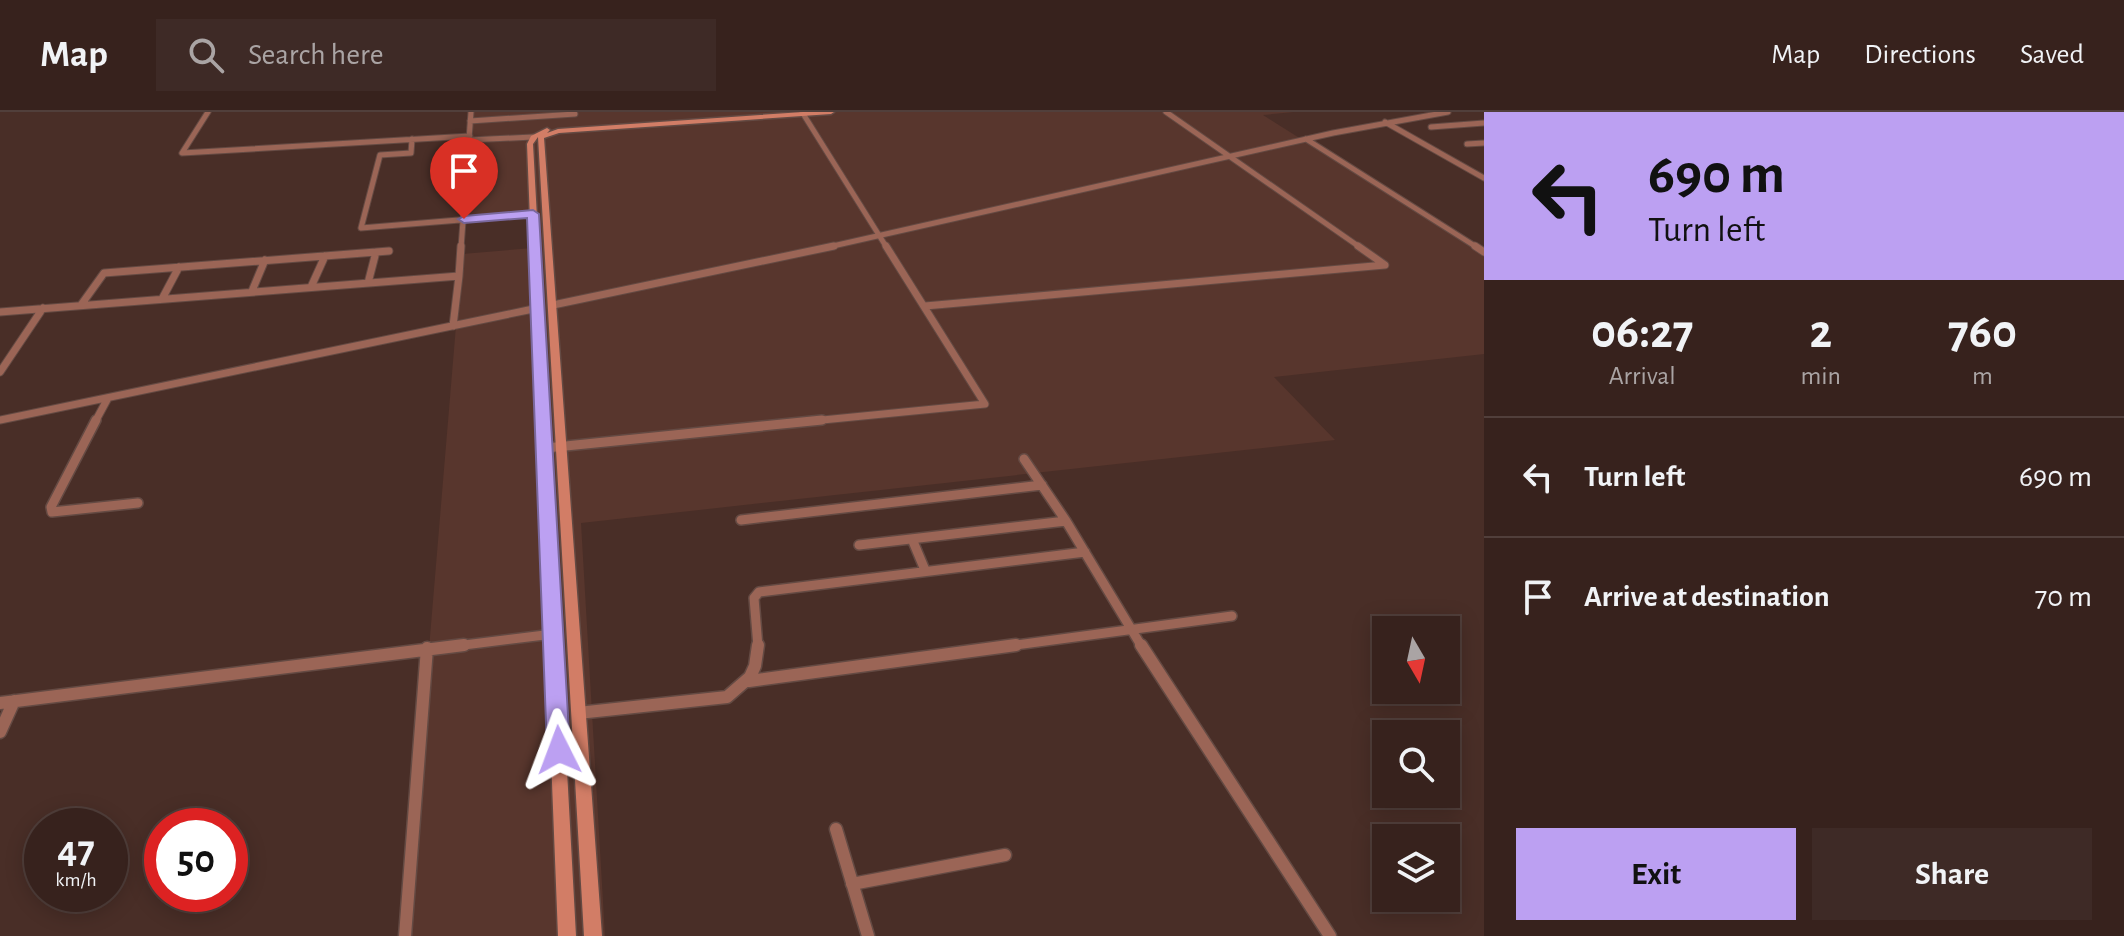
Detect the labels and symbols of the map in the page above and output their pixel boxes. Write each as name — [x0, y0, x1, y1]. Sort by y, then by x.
pin — [430, 137, 498, 219]
north arrow — [1372, 616, 1460, 704]
position arrow — [517, 708, 601, 792]
speed limit sign: 50 — [144, 808, 248, 912]

